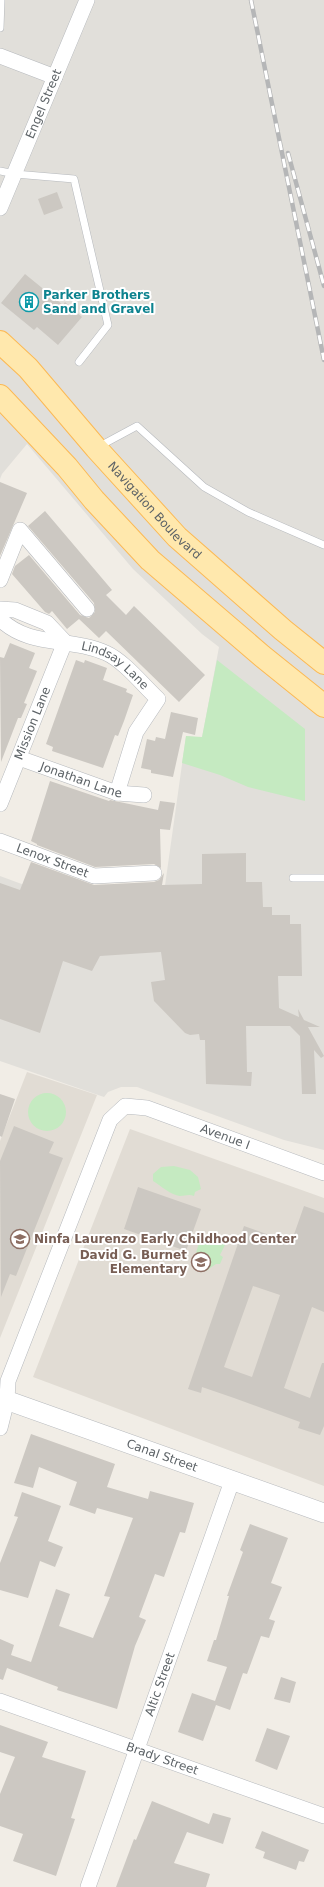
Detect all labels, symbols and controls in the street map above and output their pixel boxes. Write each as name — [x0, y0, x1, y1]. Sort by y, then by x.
street label: Engel Street — [23, 67, 64, 141]
place label: Parker Brothers Sand and Gravel — [43, 288, 154, 316]
building icon: Parker Brothers Sand and Gravel — [18, 291, 40, 313]
street label: Navigation Boulevard — [105, 459, 204, 562]
street label: Lindsay Lane — [80, 639, 152, 692]
street label: Mission Lane — [11, 685, 53, 762]
street label: Jonathan Lane — [37, 759, 122, 800]
street label: Lenox Street — [14, 841, 91, 880]
street label: Avenue I — [198, 1121, 252, 1152]
school or university icon: Ninfa Laurenzo Early Childhood Center — [9, 1228, 31, 1250]
place label: Ninfa Laurenzo Early Childhood Center — [34, 1232, 296, 1246]
place label: David G. Burnet Elementary — [80, 1248, 187, 1276]
school or university icon: David G. Burnet Elementary — [190, 1251, 212, 1273]
street label: Canal Street — [125, 1436, 200, 1475]
street label: Altic Street — [142, 1650, 178, 1718]
street label: Brady Street — [124, 1739, 200, 1778]

